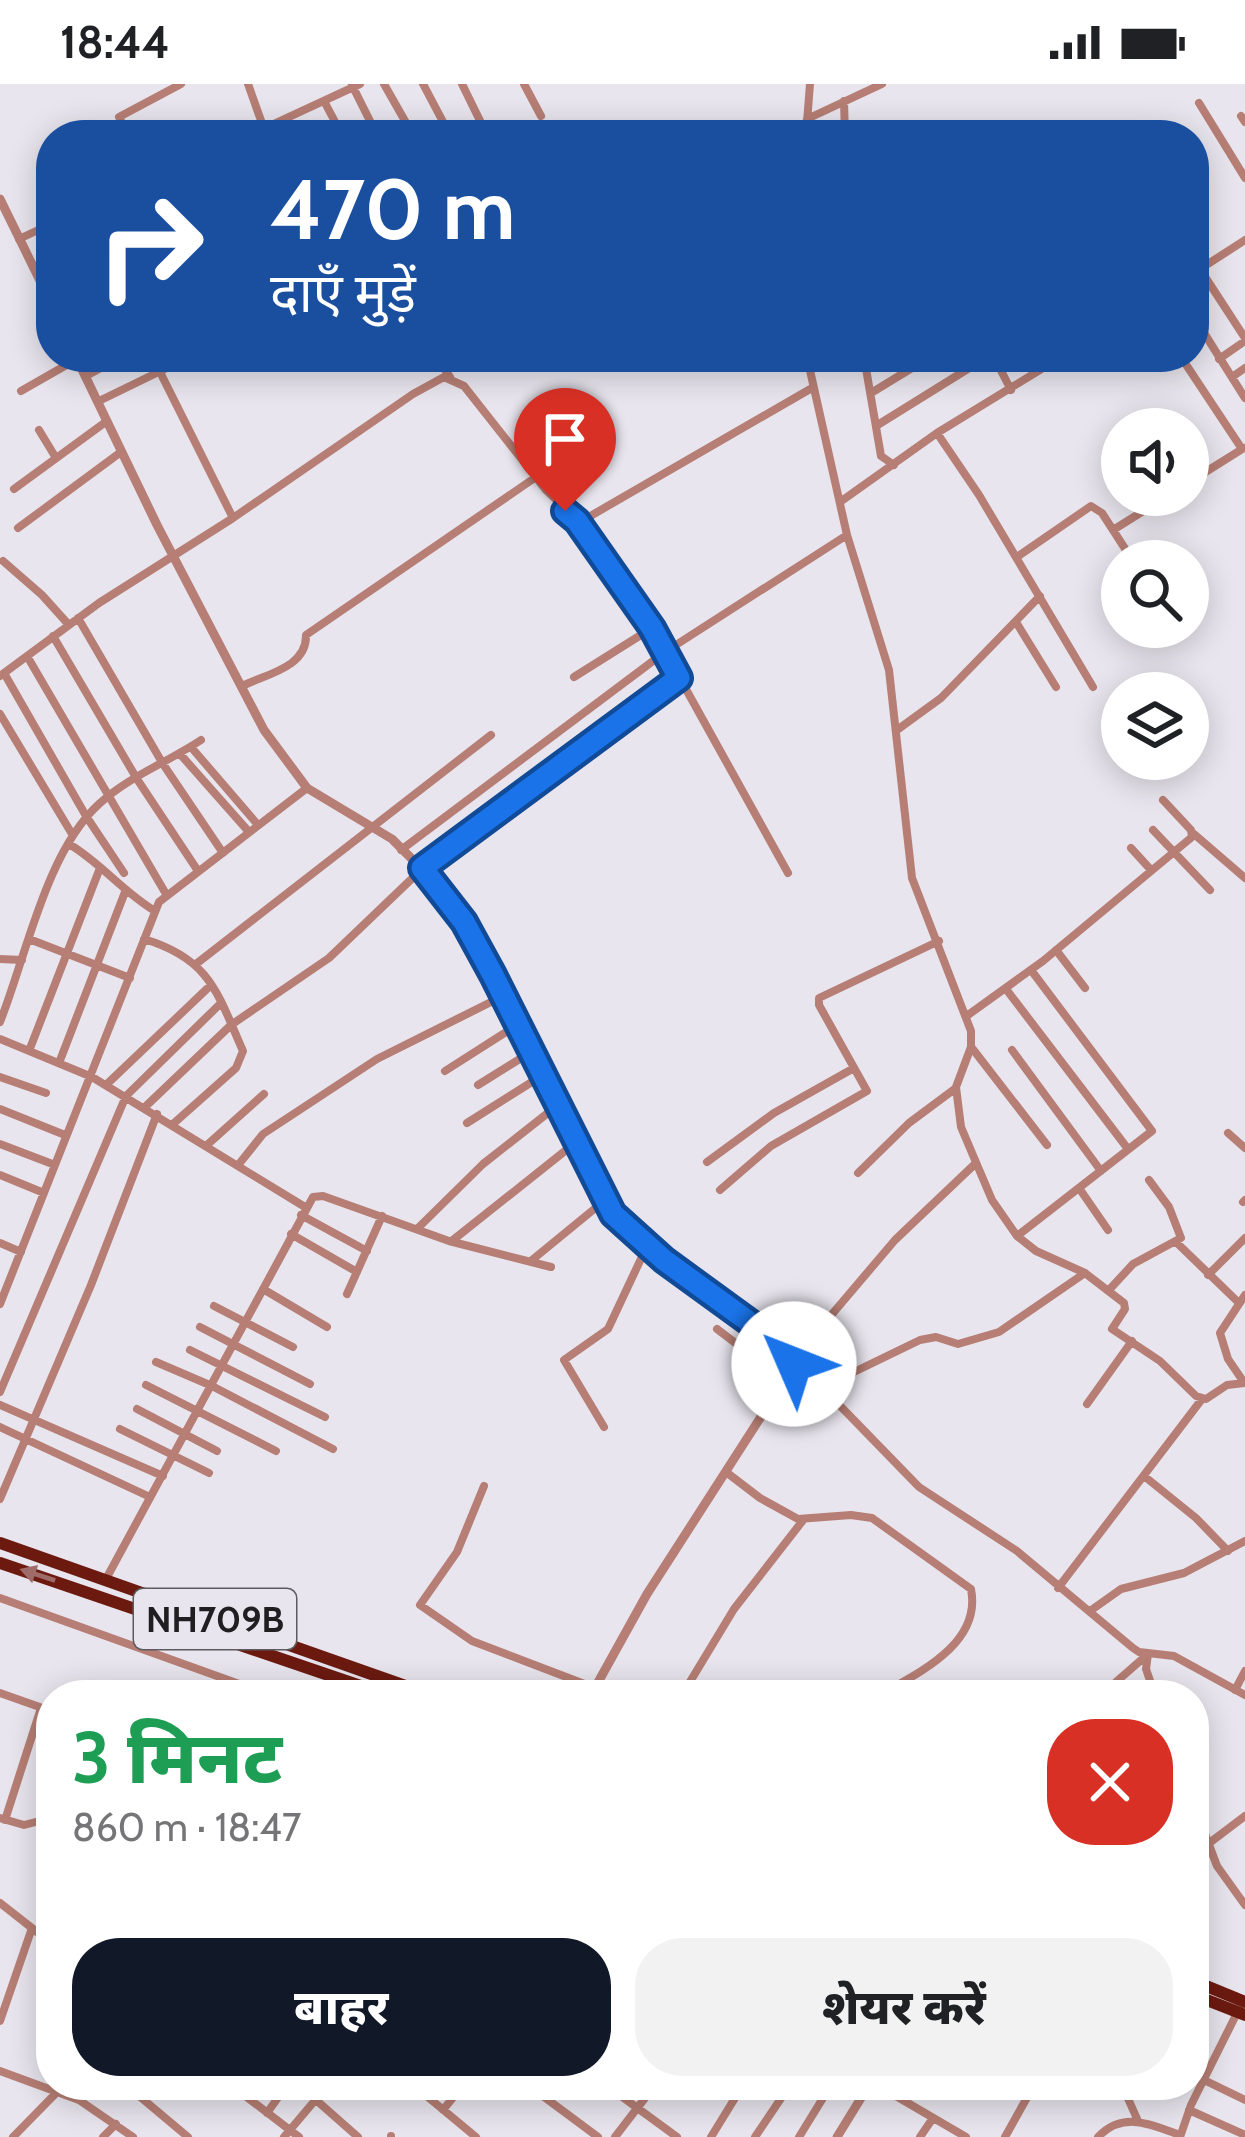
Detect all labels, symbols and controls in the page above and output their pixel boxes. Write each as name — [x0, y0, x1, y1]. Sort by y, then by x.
text: 18:44 — [60, 15, 170, 69]
text: 470 m — [270, 158, 515, 260]
icon: right — [72, 168, 228, 324]
text: दाएँ मुड़ें — [270, 260, 416, 326]
pin — [514, 388, 616, 511]
icon: arrive — [532, 406, 598, 472]
map controls — [1101, 408, 1209, 780]
button: sound — [1101, 408, 1209, 516]
button: search — [1101, 540, 1209, 648]
button: layers — [1101, 672, 1209, 780]
position arrow — [731, 1301, 857, 1427]
one-way arrow — [19, 1565, 56, 1584]
road number: NH709B — [134, 1589, 296, 1649]
text: 3 मिनट — [72, 1714, 282, 1801]
button: close — [1047, 1719, 1173, 1845]
text: 860 m · 18:47 — [72, 1803, 301, 1851]
button: बाहर — [72, 1938, 611, 2076]
button: शेयर करें — [635, 1938, 1173, 2076]

